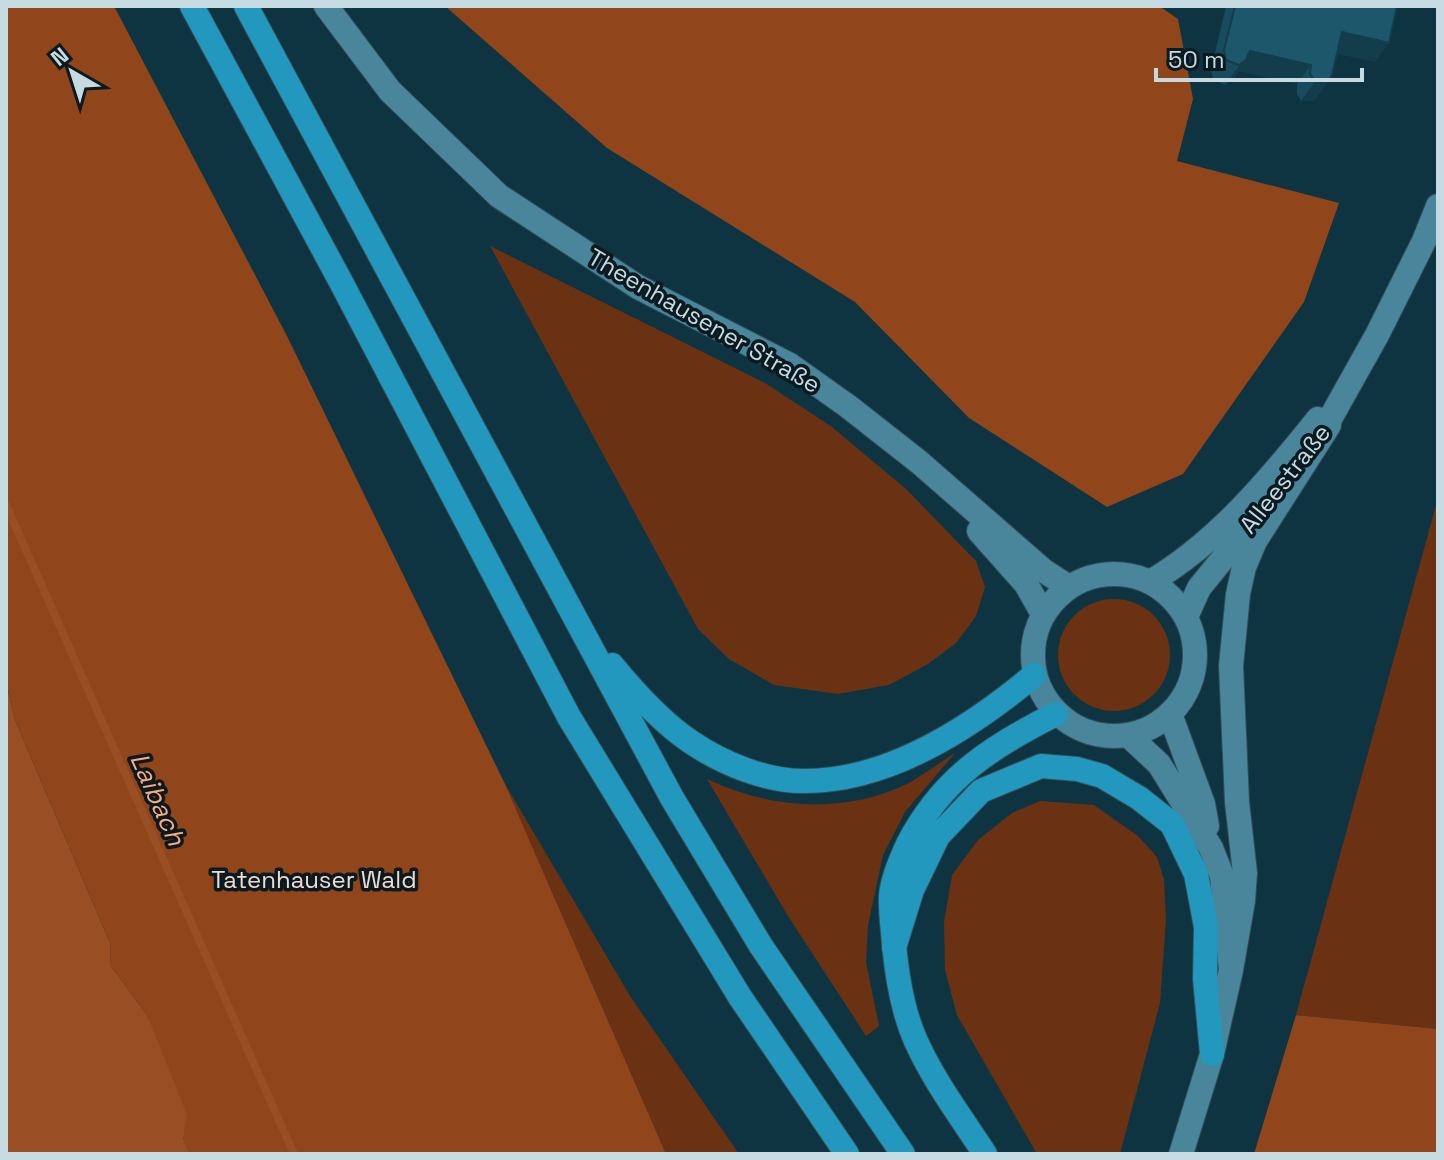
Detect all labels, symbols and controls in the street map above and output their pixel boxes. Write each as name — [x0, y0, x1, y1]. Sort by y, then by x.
north arrow — [32, 32, 112, 112]
scale bar — [1156, 32, 1362, 82]
text: N — [45, 41, 74, 72]
text: 50 m — [1168, 44, 1225, 75]
street label: Theenhausener Straße — [582, 241, 826, 400]
street label: Alleestraße — [1232, 418, 1337, 540]
water label: Laibach — [122, 747, 194, 852]
park label: Tatenhauser Wald — [211, 864, 417, 895]

